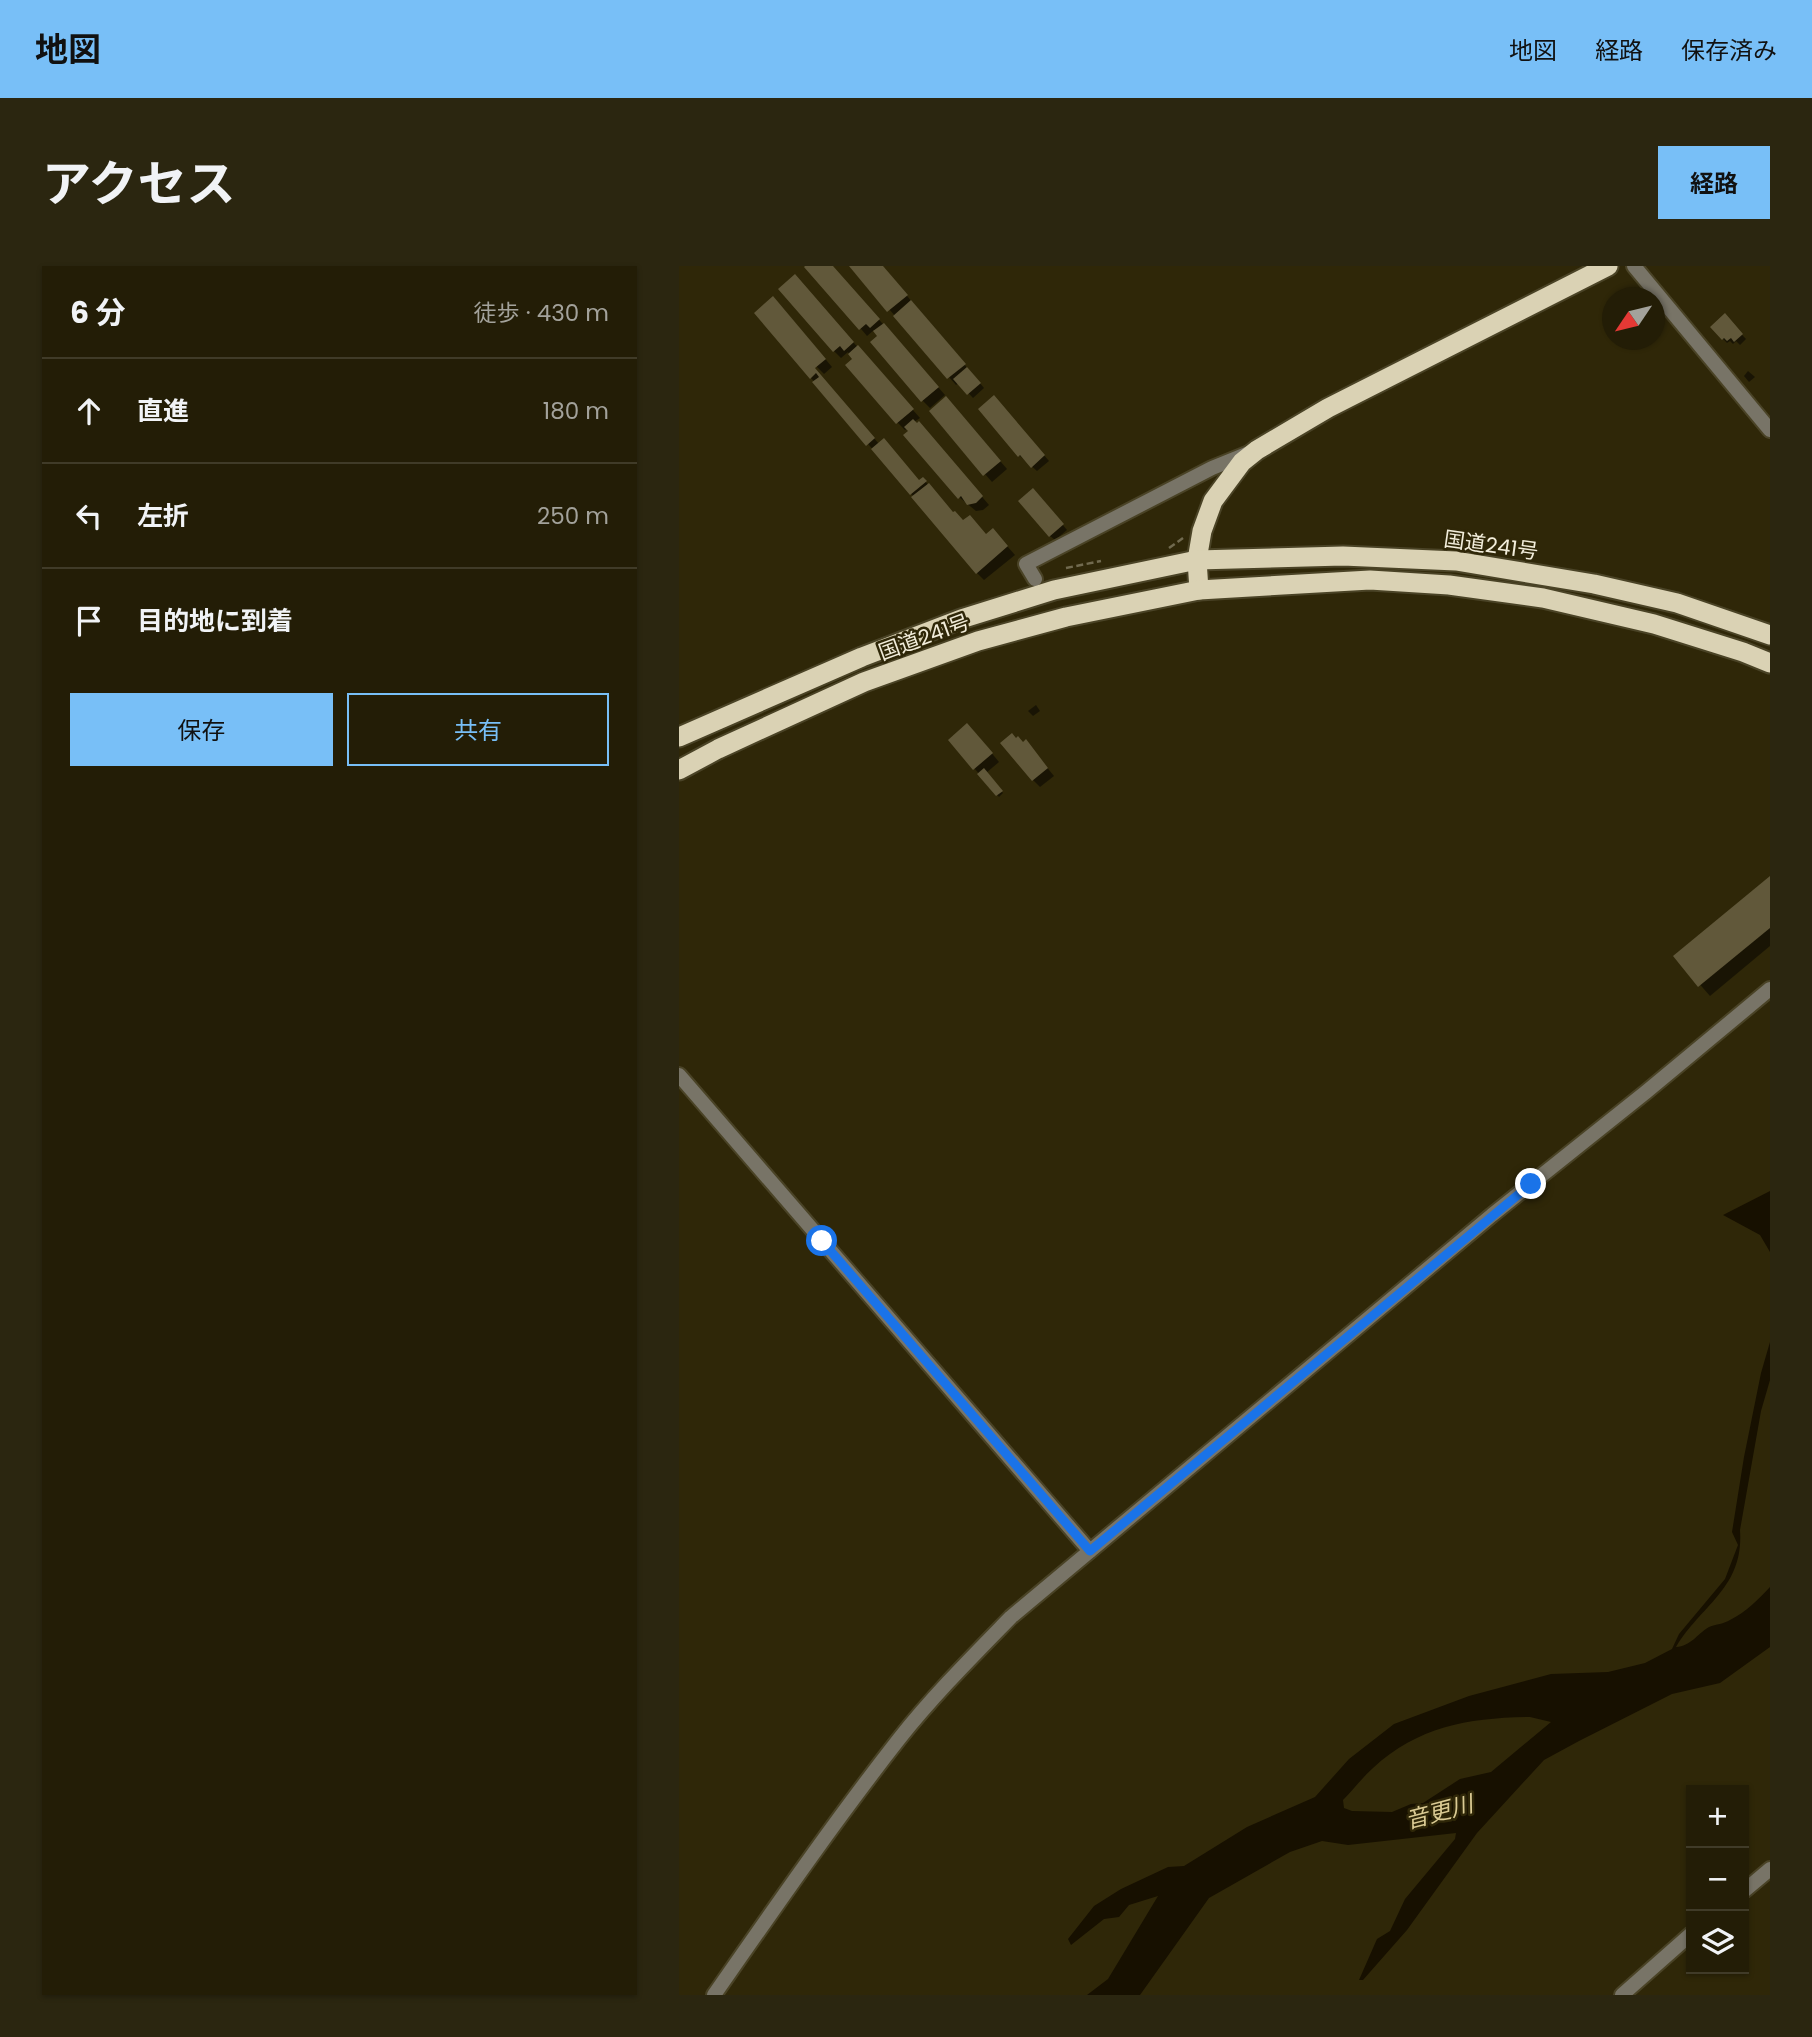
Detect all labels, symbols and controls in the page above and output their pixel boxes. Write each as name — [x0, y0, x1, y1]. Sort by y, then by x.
text: 地図 — [35, 26, 101, 73]
text: 地図 — [1509, 34, 1557, 67]
text: 経路 — [1595, 34, 1643, 67]
text: 保存済み — [1681, 34, 1777, 67]
button: 経路 — [1658, 146, 1770, 219]
text: アクセス — [42, 150, 236, 218]
north arrow — [1602, 287, 1665, 350]
text: 6 分 — [70, 291, 125, 334]
text: 徒歩 · 430 m — [474, 297, 609, 329]
icon: ahead — [70, 392, 108, 430]
text: 直進 — [137, 393, 189, 429]
text: 180 m — [543, 395, 609, 427]
icon: left — [70, 497, 108, 535]
text: 左折 — [137, 498, 189, 534]
text: 250 m — [537, 500, 609, 532]
street label: 国道241号 — [1442, 524, 1540, 566]
icon: arrive — [70, 602, 108, 640]
text: 目的地に到着 — [137, 603, 293, 639]
street label: 国道241号 — [874, 607, 974, 667]
button: 保存 — [70, 693, 333, 766]
button: 共有 — [347, 693, 609, 766]
route end — [1515, 1168, 1546, 1199]
route start — [806, 1225, 837, 1256]
map controls — [1686, 1785, 1749, 1974]
button: + — [1686, 1785, 1749, 1848]
water label: 音更川 — [1402, 1787, 1479, 1836]
button: − — [1686, 1848, 1749, 1911]
button: layers — [1686, 1911, 1749, 1974]

